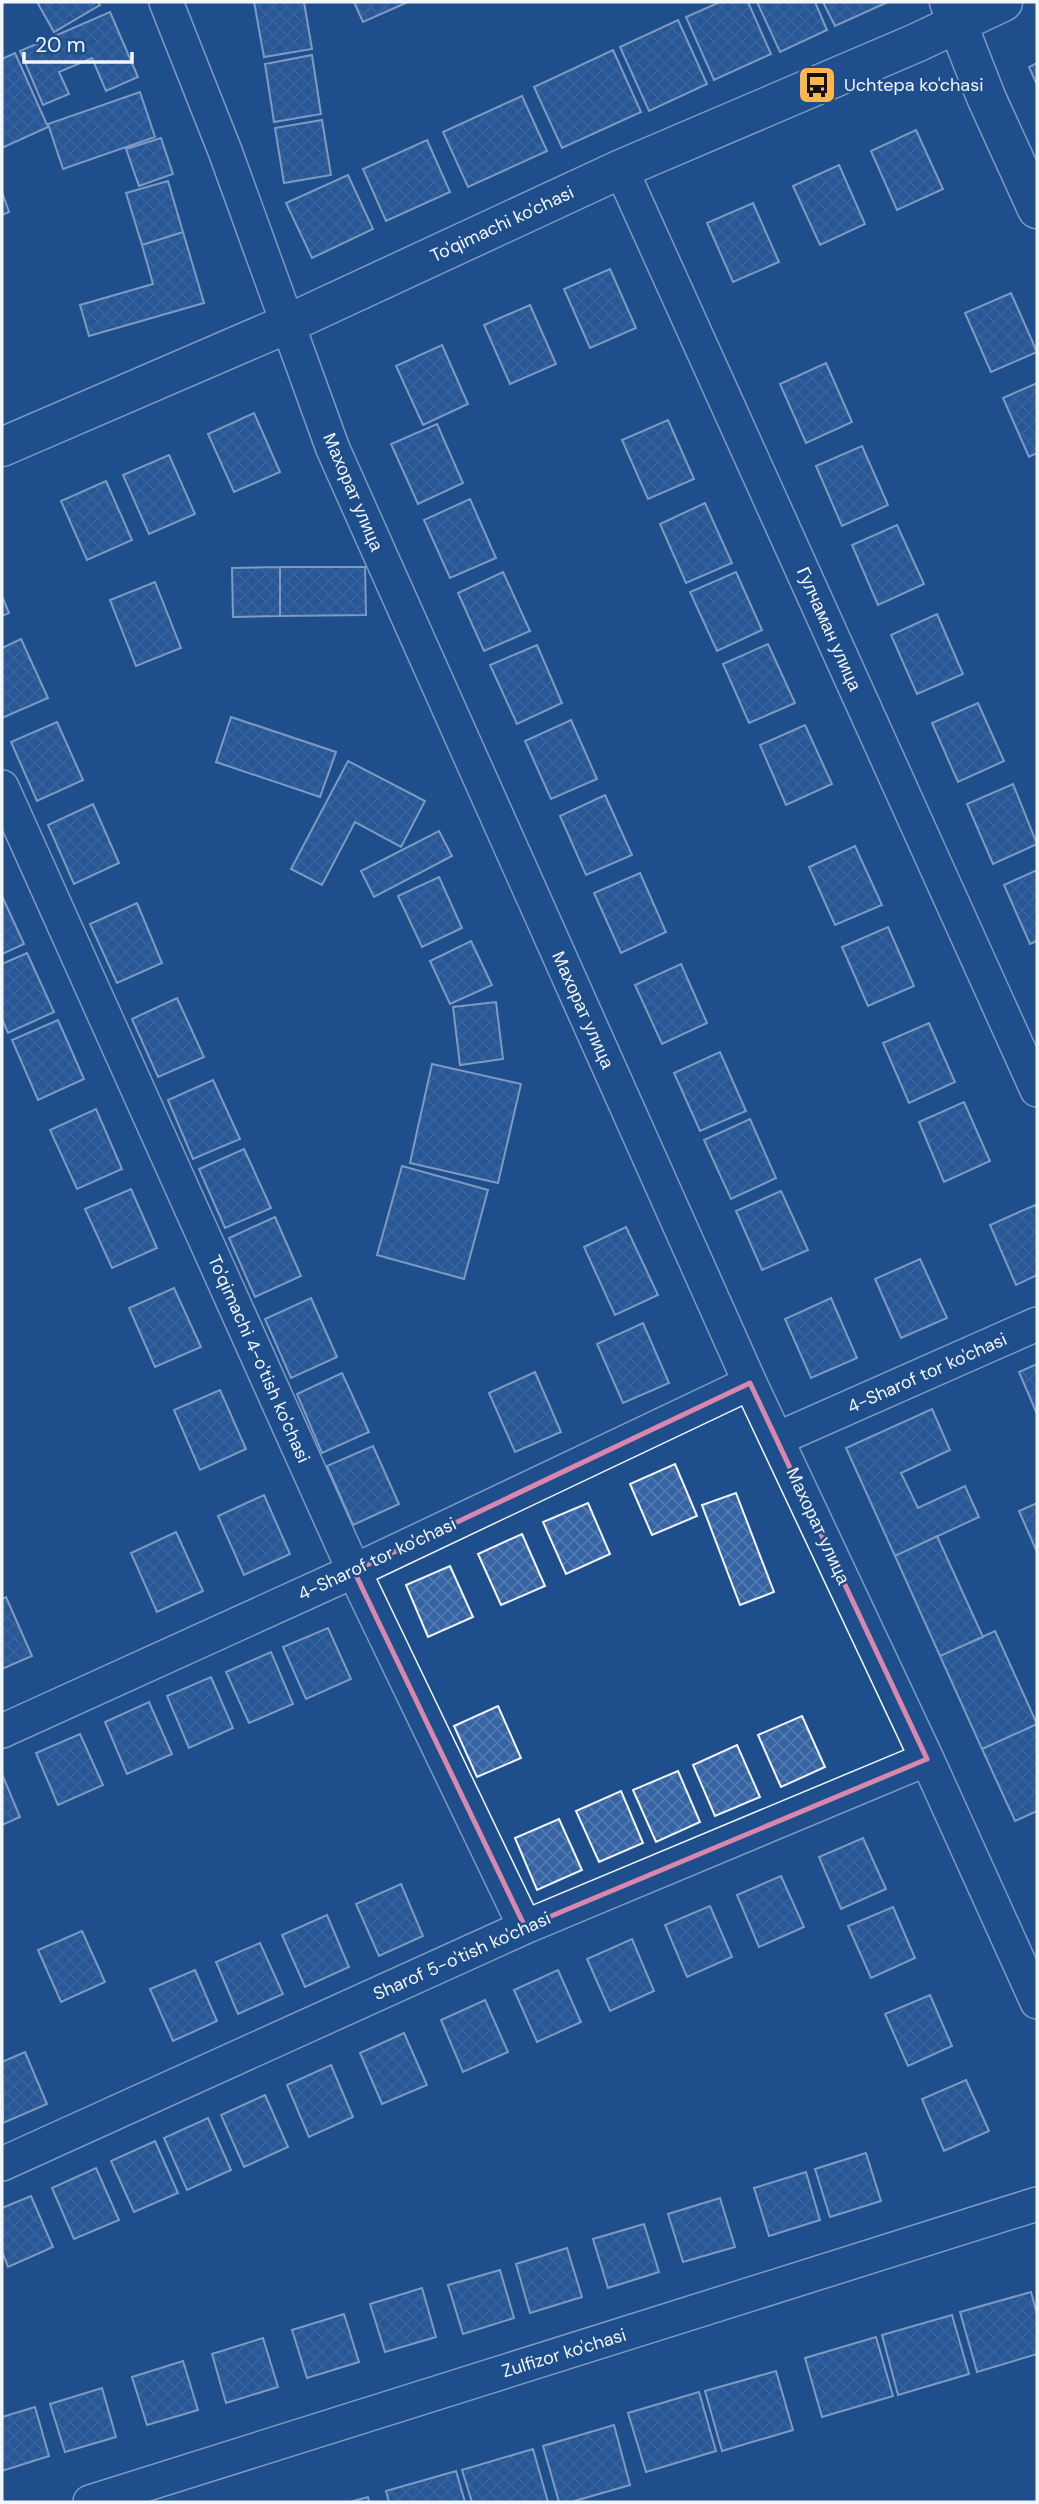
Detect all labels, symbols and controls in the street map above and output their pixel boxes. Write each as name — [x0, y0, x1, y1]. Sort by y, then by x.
scale bar — [24, 21, 133, 65]
text: 20 m — [35, 31, 86, 59]
bus stop icon: Uchtepa ko'chasi — [796, 64, 838, 106]
place label: Uchtepa ko'chasi — [844, 73, 984, 97]
street label: To'qimachi ko'chasi — [426, 180, 578, 268]
street label: Махорат улица — [317, 429, 389, 556]
street label: Гулчаман улица — [791, 563, 867, 696]
street label: Махорат улица — [546, 947, 620, 1073]
street label: To'qimachi 4-o'tish ko'chasi — [202, 1251, 316, 1467]
street label: 4-Sharof tor ko'chasi — [843, 1327, 1011, 1419]
street label: Махорат улица — [780, 1464, 856, 1589]
street label: 4-Sharof tor ko'chasi — [294, 1512, 460, 1606]
street label: Sharof 5-o'tish ko'chasi — [370, 1906, 554, 2006]
street label: Zulfizor ko'chasi — [499, 2323, 629, 2383]

